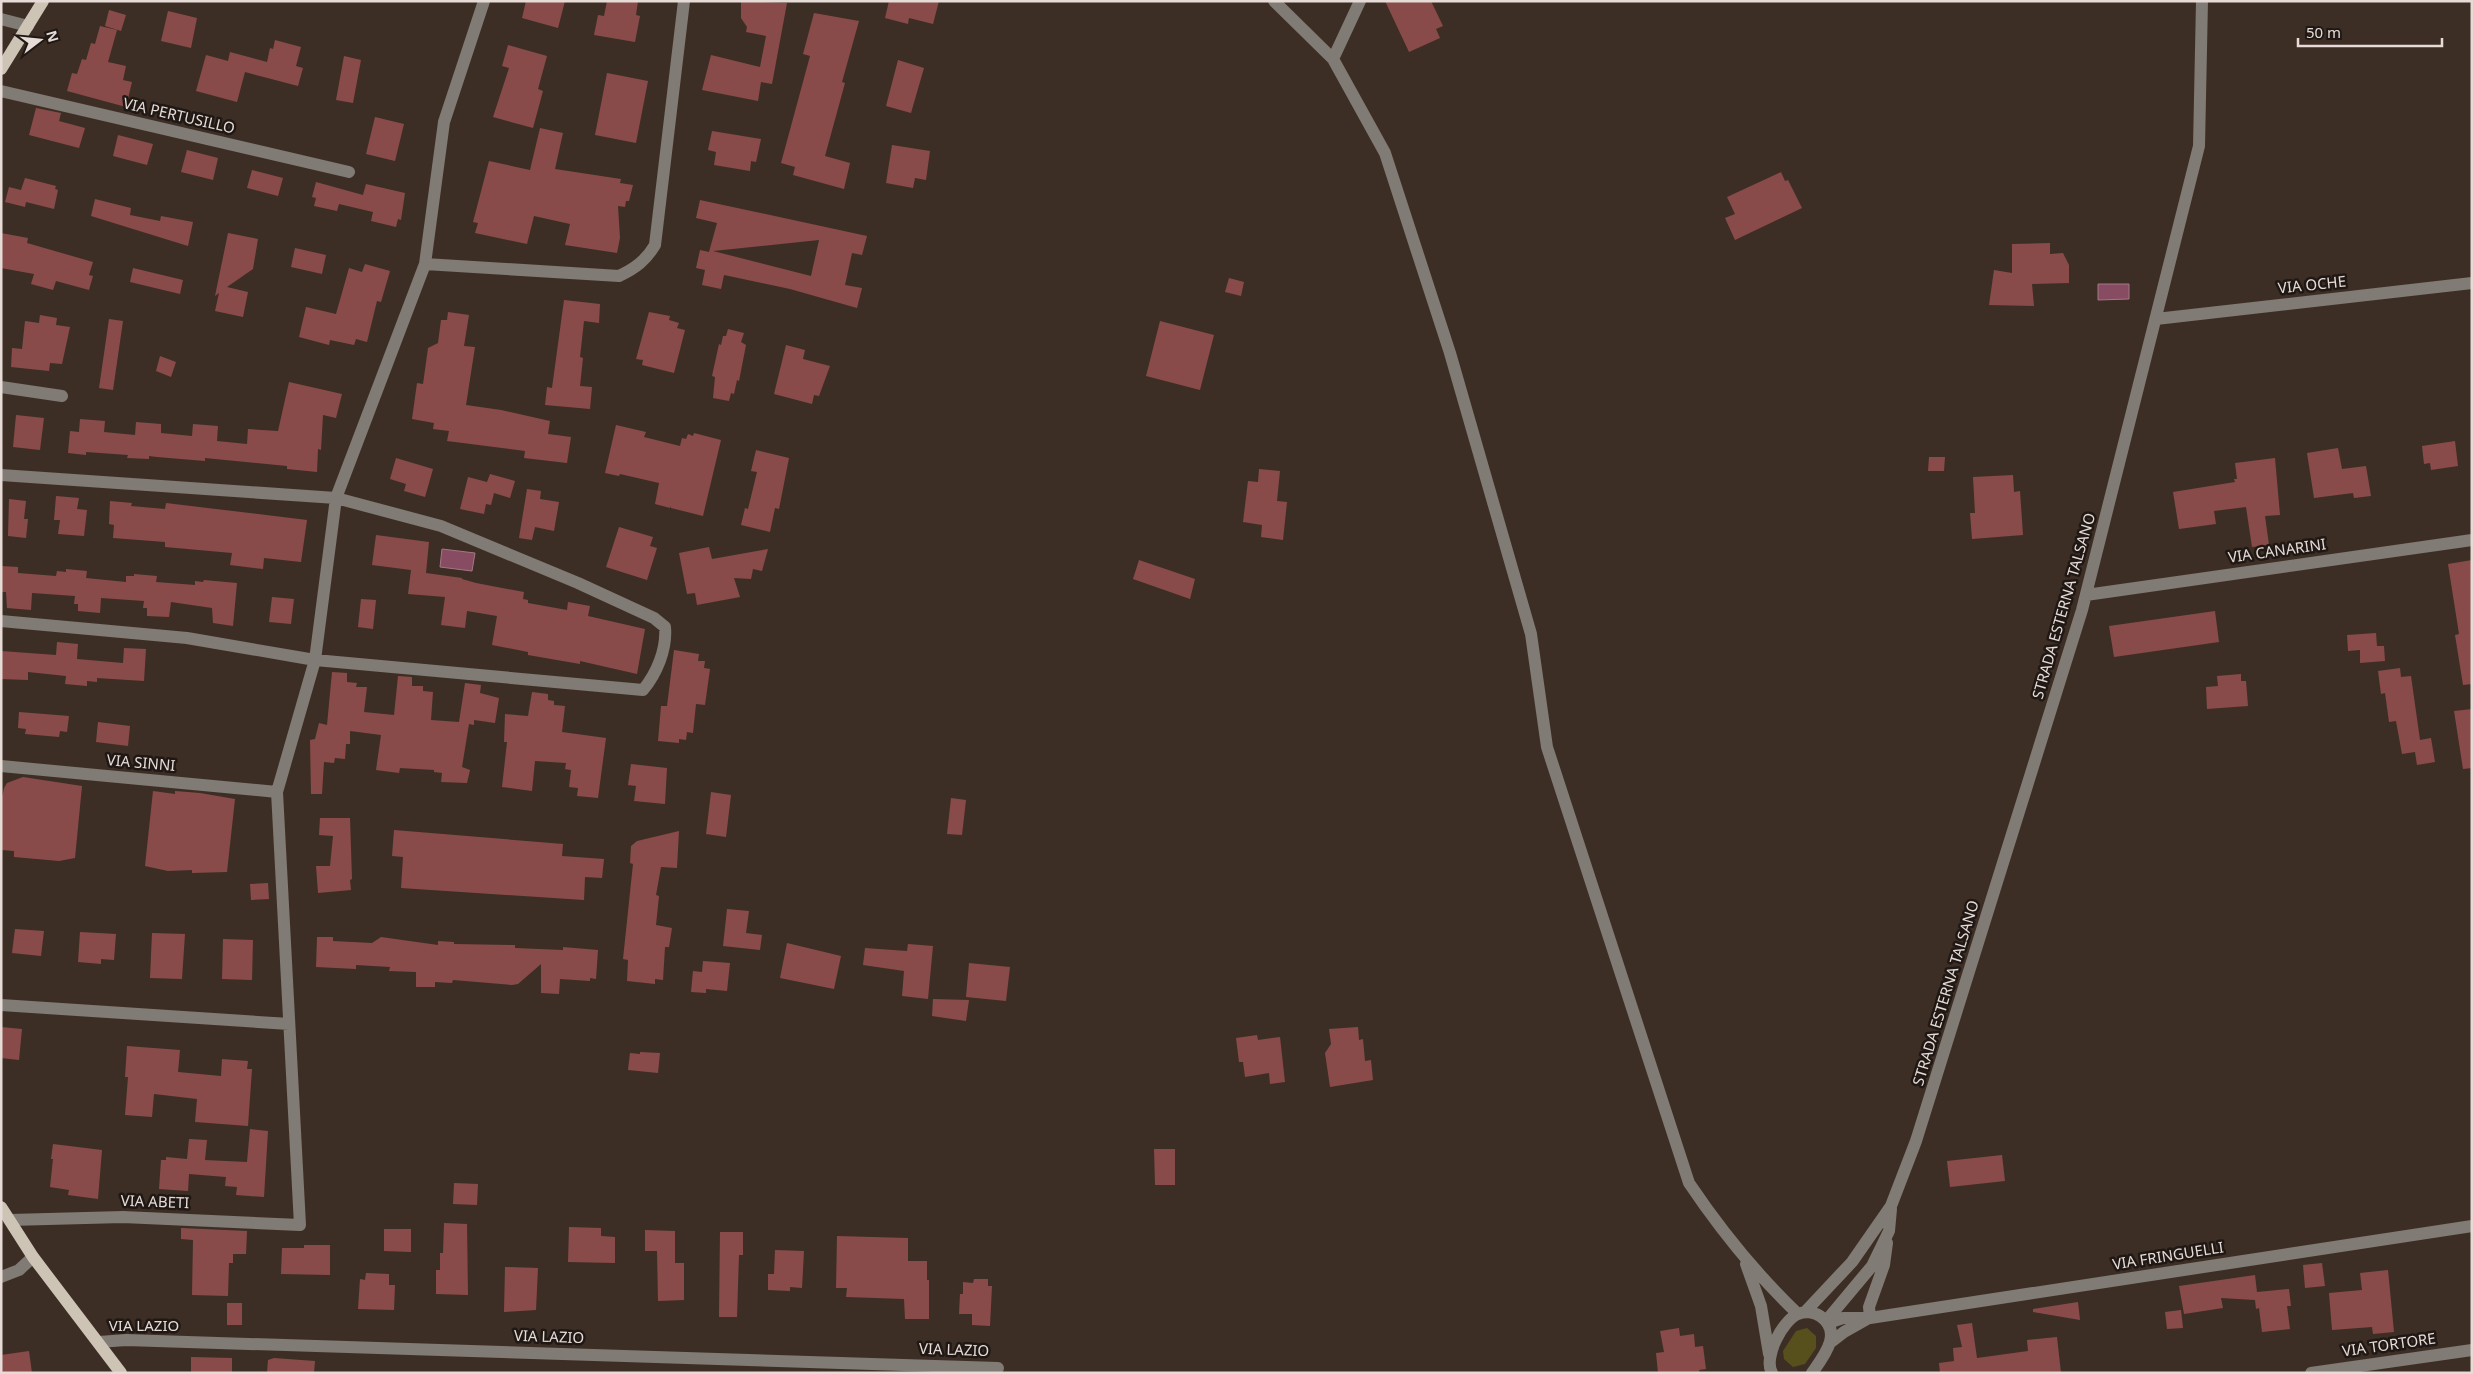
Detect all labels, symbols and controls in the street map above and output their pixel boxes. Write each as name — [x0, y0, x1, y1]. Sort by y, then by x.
north arrow — [15, 15, 65, 65]
scale bar — [2298, 15, 2442, 47]
text: 50 m — [2306, 22, 2341, 42]
text: N — [42, 28, 64, 44]
street label: VIA PERTUSILLO — [121, 92, 237, 138]
street label: VIA OCHE — [2277, 270, 2347, 298]
street label: STRADA ESTERNA TALSANO — [2027, 510, 2099, 701]
street label: VIA CANARINI — [2227, 533, 2327, 567]
street label: VIA SINNI — [106, 749, 176, 775]
street label: STRADA ESTERNA TALSANO — [1907, 898, 1983, 1088]
street label: VIA ABETI — [120, 1190, 190, 1212]
street label: VIA FRINGUELLI — [2111, 1236, 2225, 1274]
street label: VIA LAZIO — [109, 1315, 179, 1335]
street label: VIA LAZIO — [514, 1325, 585, 1347]
street label: VIA TORTORE — [2341, 1328, 2437, 1360]
street label: VIA LAZIO — [919, 1338, 990, 1360]

